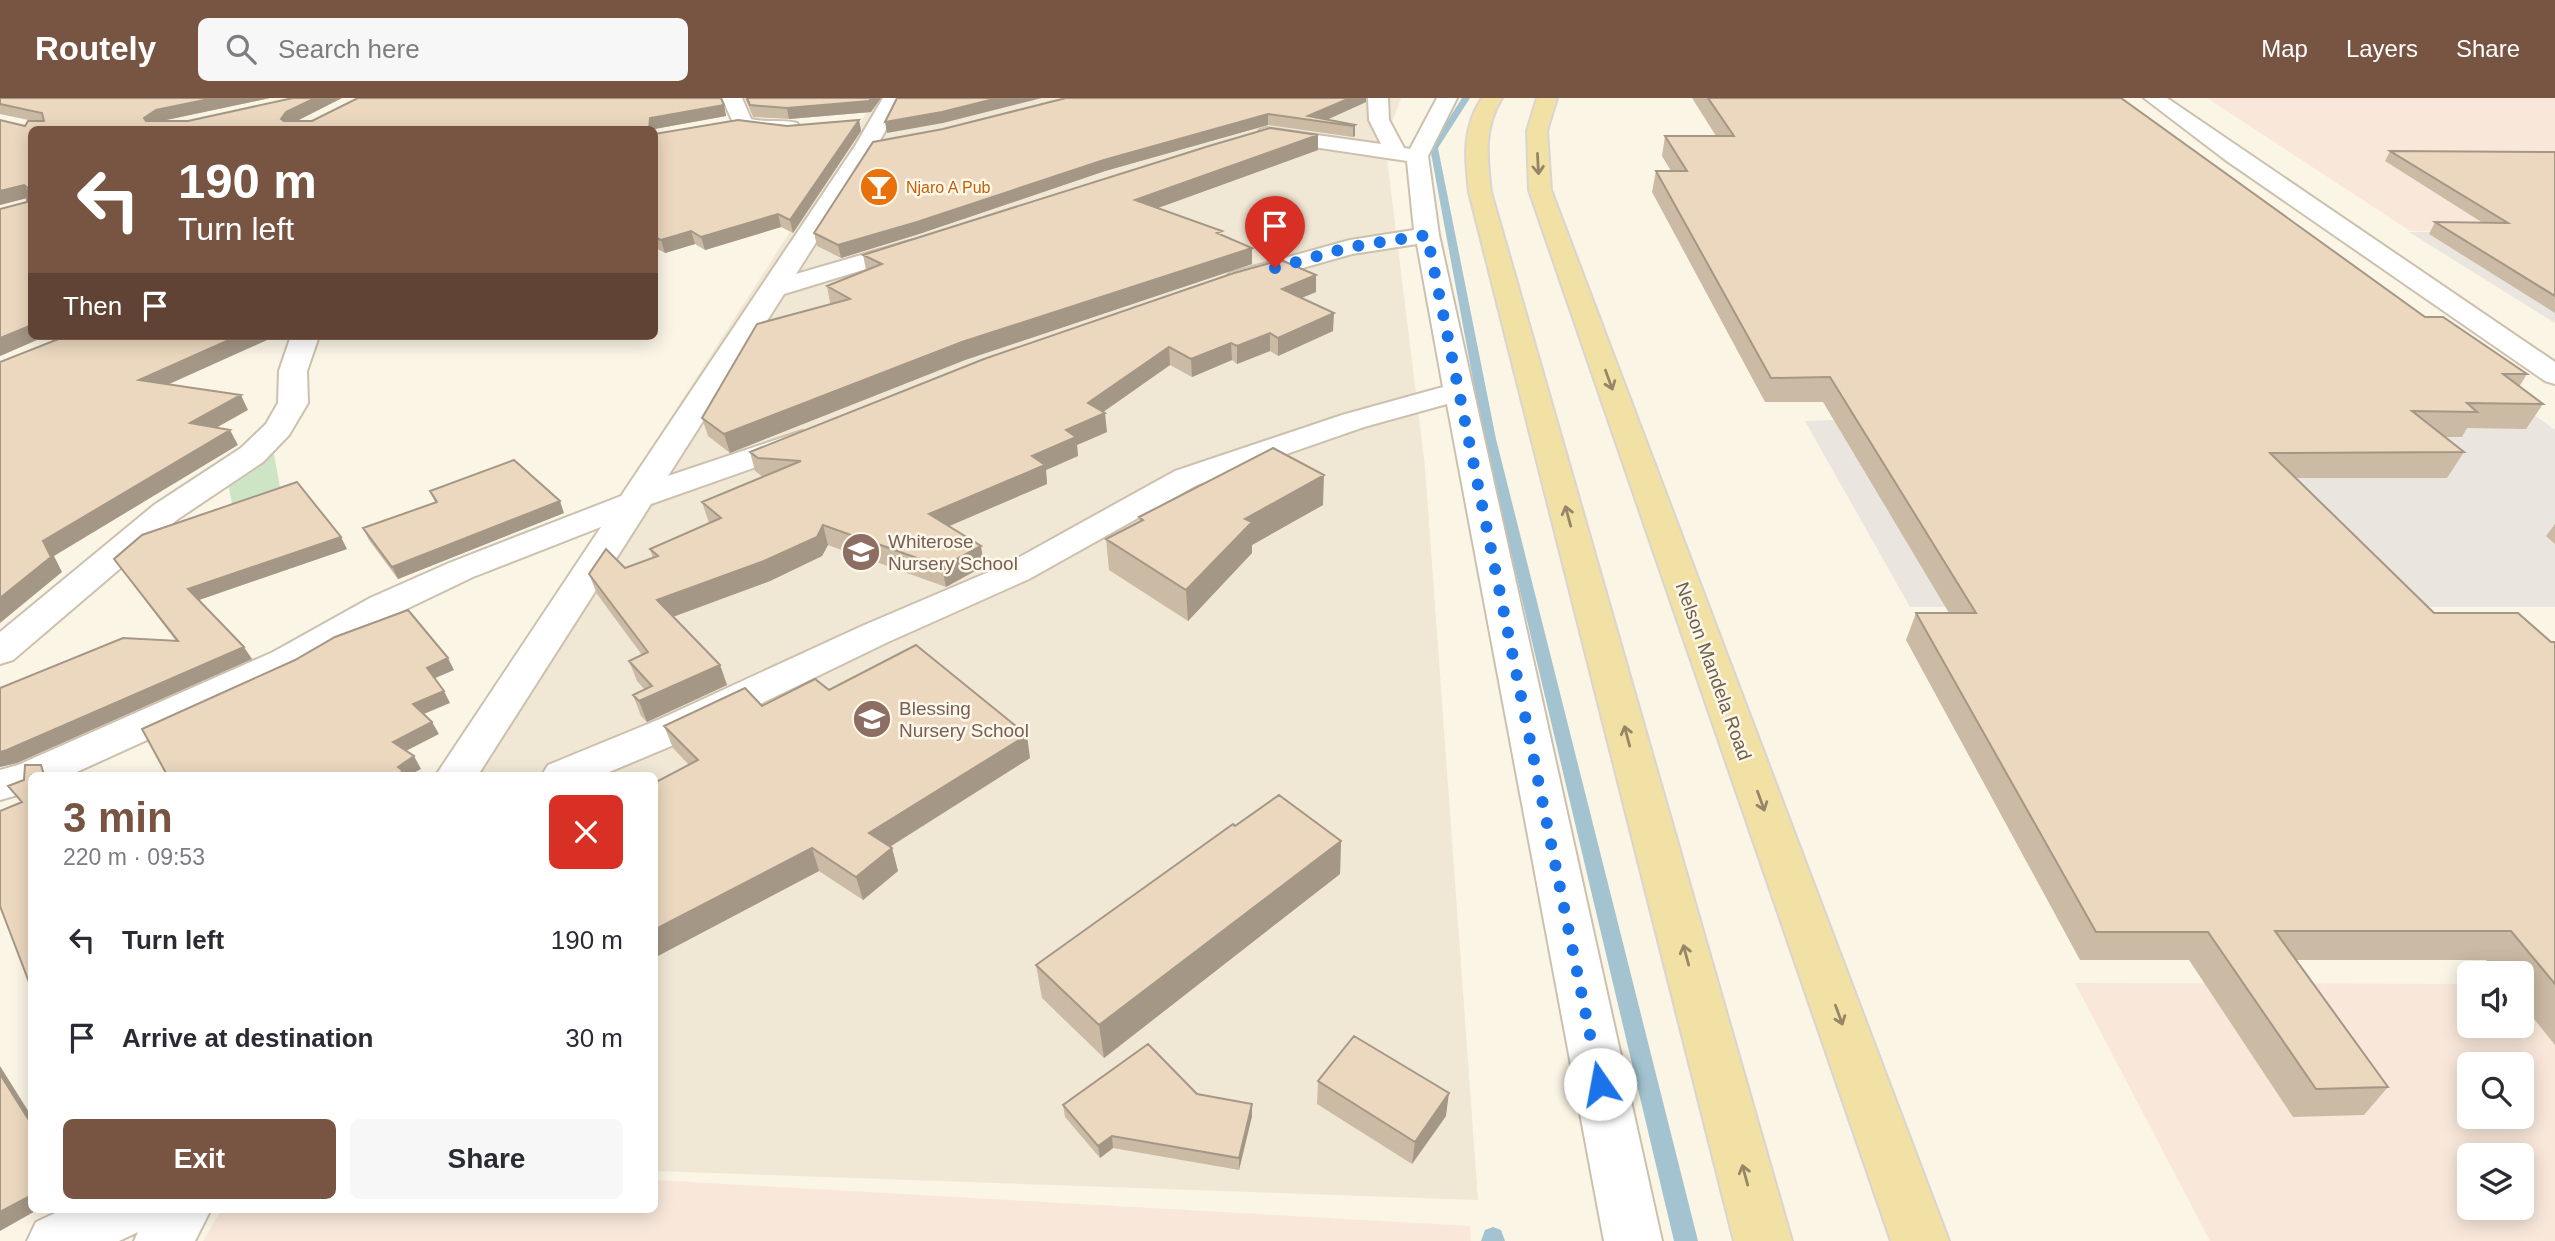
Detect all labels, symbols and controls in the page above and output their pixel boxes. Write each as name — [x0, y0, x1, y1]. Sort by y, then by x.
search box — [198, 18, 688, 81]
text: Routely — [35, 30, 156, 67]
icon: search — [222, 30, 260, 68]
text: Search here — [278, 34, 420, 64]
text: Map — [2261, 35, 2308, 62]
text: Layers — [2346, 35, 2418, 62]
text: Share — [2456, 35, 2520, 62]
one-way arrow — [1532, 153, 1545, 176]
icon: left — [63, 154, 154, 245]
text: 190 m — [178, 154, 317, 208]
bar icon: Njaro A Pub — [858, 166, 900, 208]
place label: Njaro A Pub — [906, 179, 991, 196]
pin — [1245, 196, 1305, 268]
icon: arrive — [1256, 207, 1294, 245]
text: Turn left — [178, 211, 294, 247]
icon: arrive — [136, 287, 174, 325]
text: Then — [63, 291, 122, 321]
one-way arrow — [1603, 368, 1616, 390]
one-way arrow — [1560, 505, 1573, 527]
school or university icon: Whiterose Nursery School — [840, 531, 882, 573]
place label: Whiterose Nursery School — [888, 531, 1018, 574]
street label: Nelson Mandela Road — [1672, 579, 1756, 763]
school or university icon: Blessing Nursery School — [851, 698, 893, 740]
place label: Blessing Nursery School — [899, 698, 1029, 741]
one-way arrow — [1620, 725, 1633, 748]
one-way arrow — [1756, 790, 1768, 812]
text: 3 min — [63, 794, 173, 841]
button: close — [549, 795, 623, 869]
text: 220 m · 09:53 — [63, 844, 205, 870]
icon: left — [63, 921, 101, 959]
text: Turn left — [122, 925, 224, 955]
text: 190 m — [551, 925, 623, 955]
one-way arrow — [1679, 945, 1692, 967]
map controls — [2457, 961, 2534, 1220]
button: sound — [2457, 961, 2534, 1038]
one-way arrow — [1833, 1004, 1846, 1025]
icon: arrive — [63, 1019, 101, 1057]
text: Arrive at destination — [122, 1023, 373, 1053]
text: 30 m — [565, 1023, 623, 1053]
position arrow — [1563, 1047, 1637, 1121]
button: search — [2457, 1052, 2534, 1129]
button: Exit — [63, 1119, 336, 1199]
button: Share — [350, 1119, 623, 1199]
button: layers — [2457, 1143, 2534, 1220]
one-way arrow — [1738, 1164, 1751, 1187]

